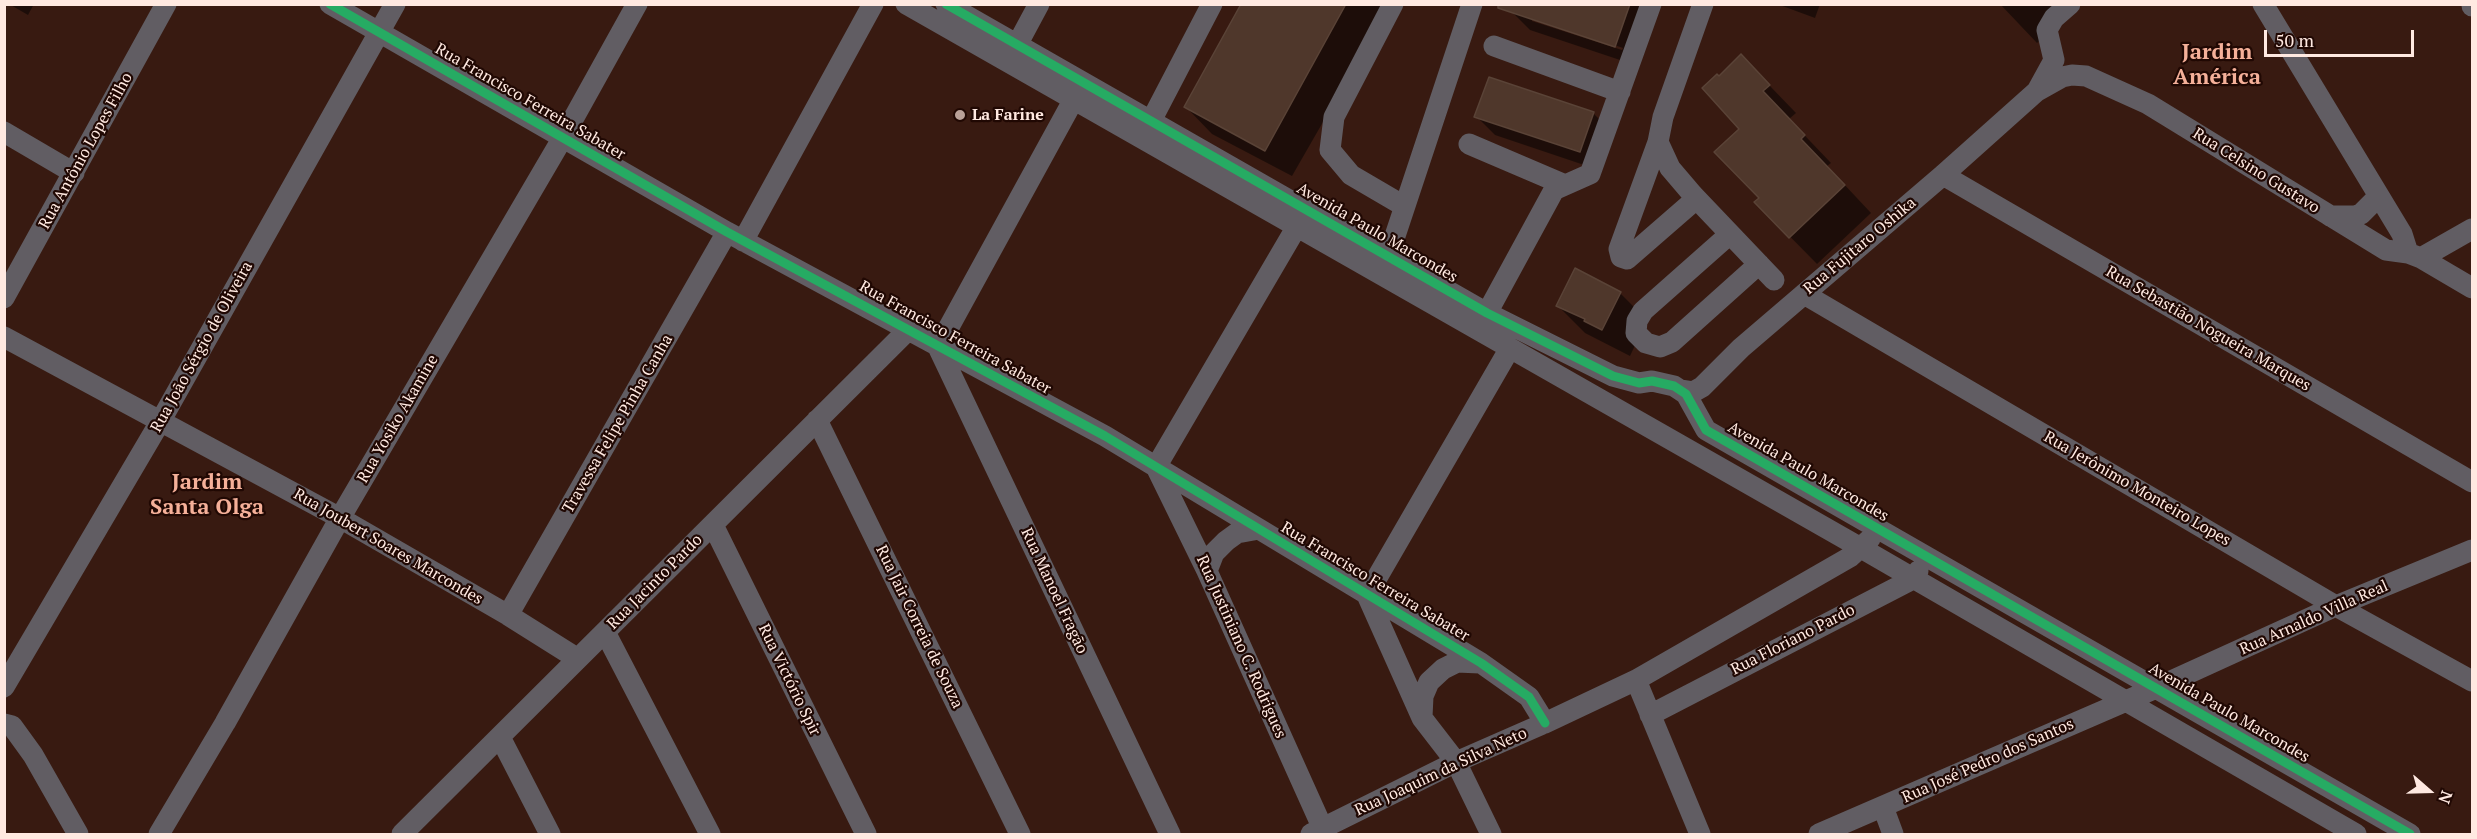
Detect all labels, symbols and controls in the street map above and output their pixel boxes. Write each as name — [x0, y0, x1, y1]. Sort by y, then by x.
scale bar — [2267, 18, 2417, 56]
text: 50 m — [2275, 28, 2314, 52]
street label: Rua Francisco Ferreira Sabater — [431, 40, 629, 164]
district label: Jardim América — [2173, 40, 2261, 92]
street label: Rua Antônio Lopes Filho — [35, 69, 137, 233]
place label: La Farine — [972, 105, 1044, 125]
marker: La Farine — [953, 108, 967, 122]
street label: Rua Celsino Gustavo — [2189, 124, 2323, 218]
street label: Avenida Paulo Marcondes — [1293, 179, 1461, 287]
street label: Rua Fujitaro Oshika — [1800, 193, 1920, 299]
street label: Rua João Sérgio de Oliveira — [147, 258, 257, 436]
street label: Rua Sebastião Nogueira Marques — [2102, 262, 2314, 396]
street label: Rua Francisco Ferreira Sabater — [856, 277, 1054, 399]
street label: Travessa Felipe Pinha Canha — [559, 331, 677, 517]
street label: Rua Yosiko Akamine — [353, 351, 443, 487]
street label: Avenida Paulo Marcondes — [1724, 418, 1892, 526]
street label: Rua Jerônimo Monteiro Lopes — [2040, 428, 2234, 550]
district label: Jardim Santa Olga — [150, 470, 264, 522]
street label: Rua Joubert Soares Marcondes — [290, 485, 486, 609]
street label: Rua Francisco Ferreira Sabater — [1277, 518, 1473, 646]
street label: Rua Manoel Fragão — [1016, 525, 1092, 657]
street label: Rua Jacinto Pardo — [603, 530, 707, 634]
street label: Rua Jair Correia de Souza — [871, 542, 967, 712]
street label: Rua Justiniano C. Rodrigues — [1192, 553, 1290, 741]
street label: Rua Arnaldo Villa Real — [2237, 577, 2391, 659]
street label: Rua Floriano Pardo — [1728, 600, 1858, 680]
street label: Rua Victório Spir — [754, 621, 824, 739]
street label: Avenida Paulo Marcondes — [2145, 659, 2313, 767]
street label: Rua José Pedro dos Santos — [1899, 714, 2077, 808]
street label: Rua Joaquim da Silva Neto — [1352, 724, 1530, 820]
north arrow — [2399, 761, 2459, 821]
text: N — [2434, 788, 2458, 807]

